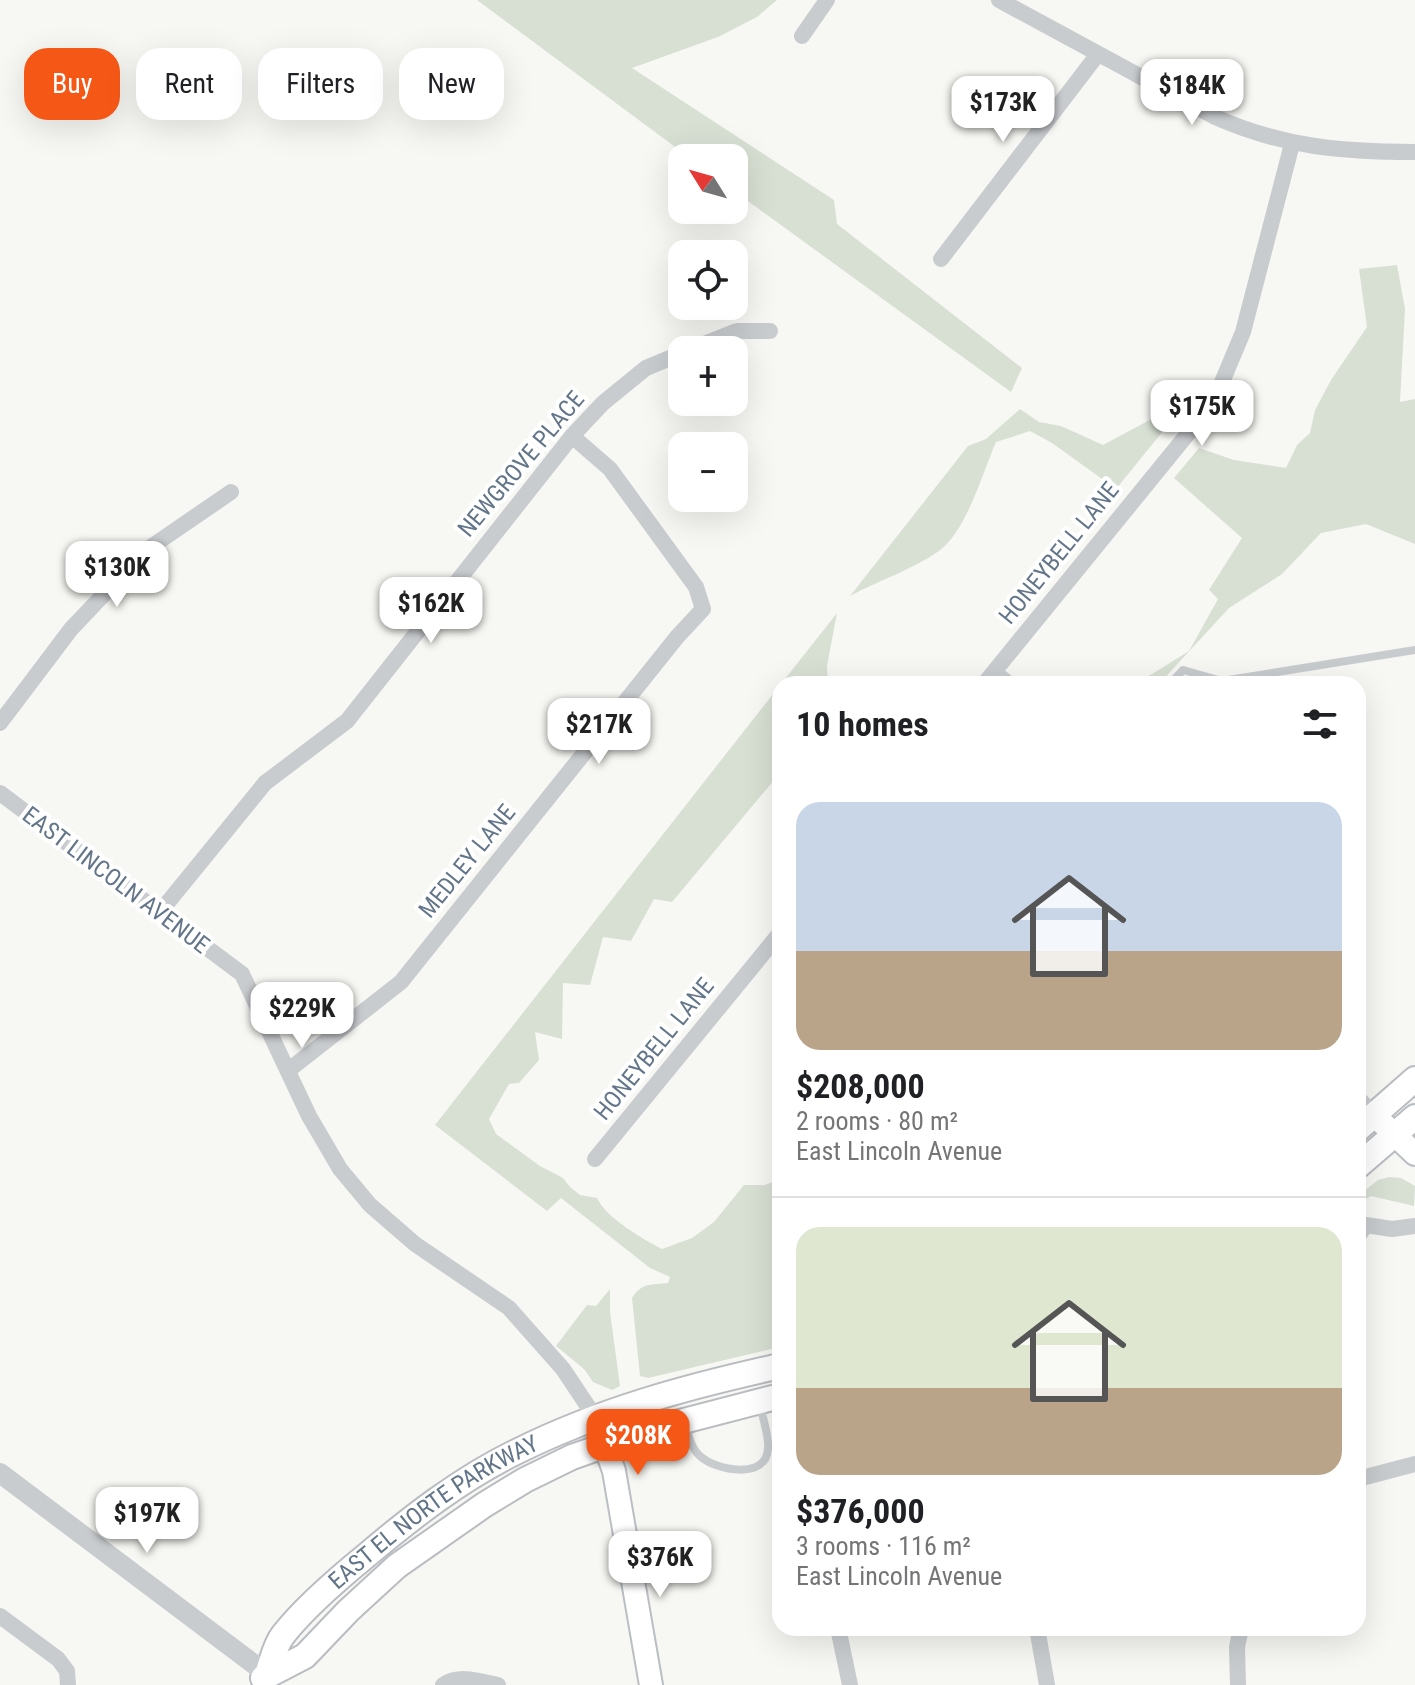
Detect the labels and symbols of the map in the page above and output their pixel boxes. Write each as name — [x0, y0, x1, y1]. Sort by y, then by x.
pin: $184K — [1136, 59, 1248, 127]
pin: $173K — [947, 76, 1059, 144]
north arrow — [668, 144, 748, 224]
pin: $175K — [1146, 380, 1258, 448]
street label: NEWGROVE PLACE — [452, 386, 590, 542]
street label: HONEYBELL LANE — [993, 476, 1125, 630]
pin: $130K — [61, 541, 173, 609]
pin: $162K — [375, 577, 487, 645]
pin: $217K — [543, 698, 655, 766]
street label: MEDLEY LANE — [413, 799, 521, 923]
street label: EAST LINCOLN AVENUE — [17, 801, 215, 959]
street label: HONEYBELL LANE — [588, 972, 720, 1126]
pin: $229K — [246, 982, 358, 1050]
pin: $208K — [582, 1409, 694, 1477]
street label: EAST EL NORTE PARKWAY — [323, 1429, 543, 1595]
pin: $197K — [91, 1487, 203, 1555]
pin: $376K — [604, 1531, 716, 1599]

